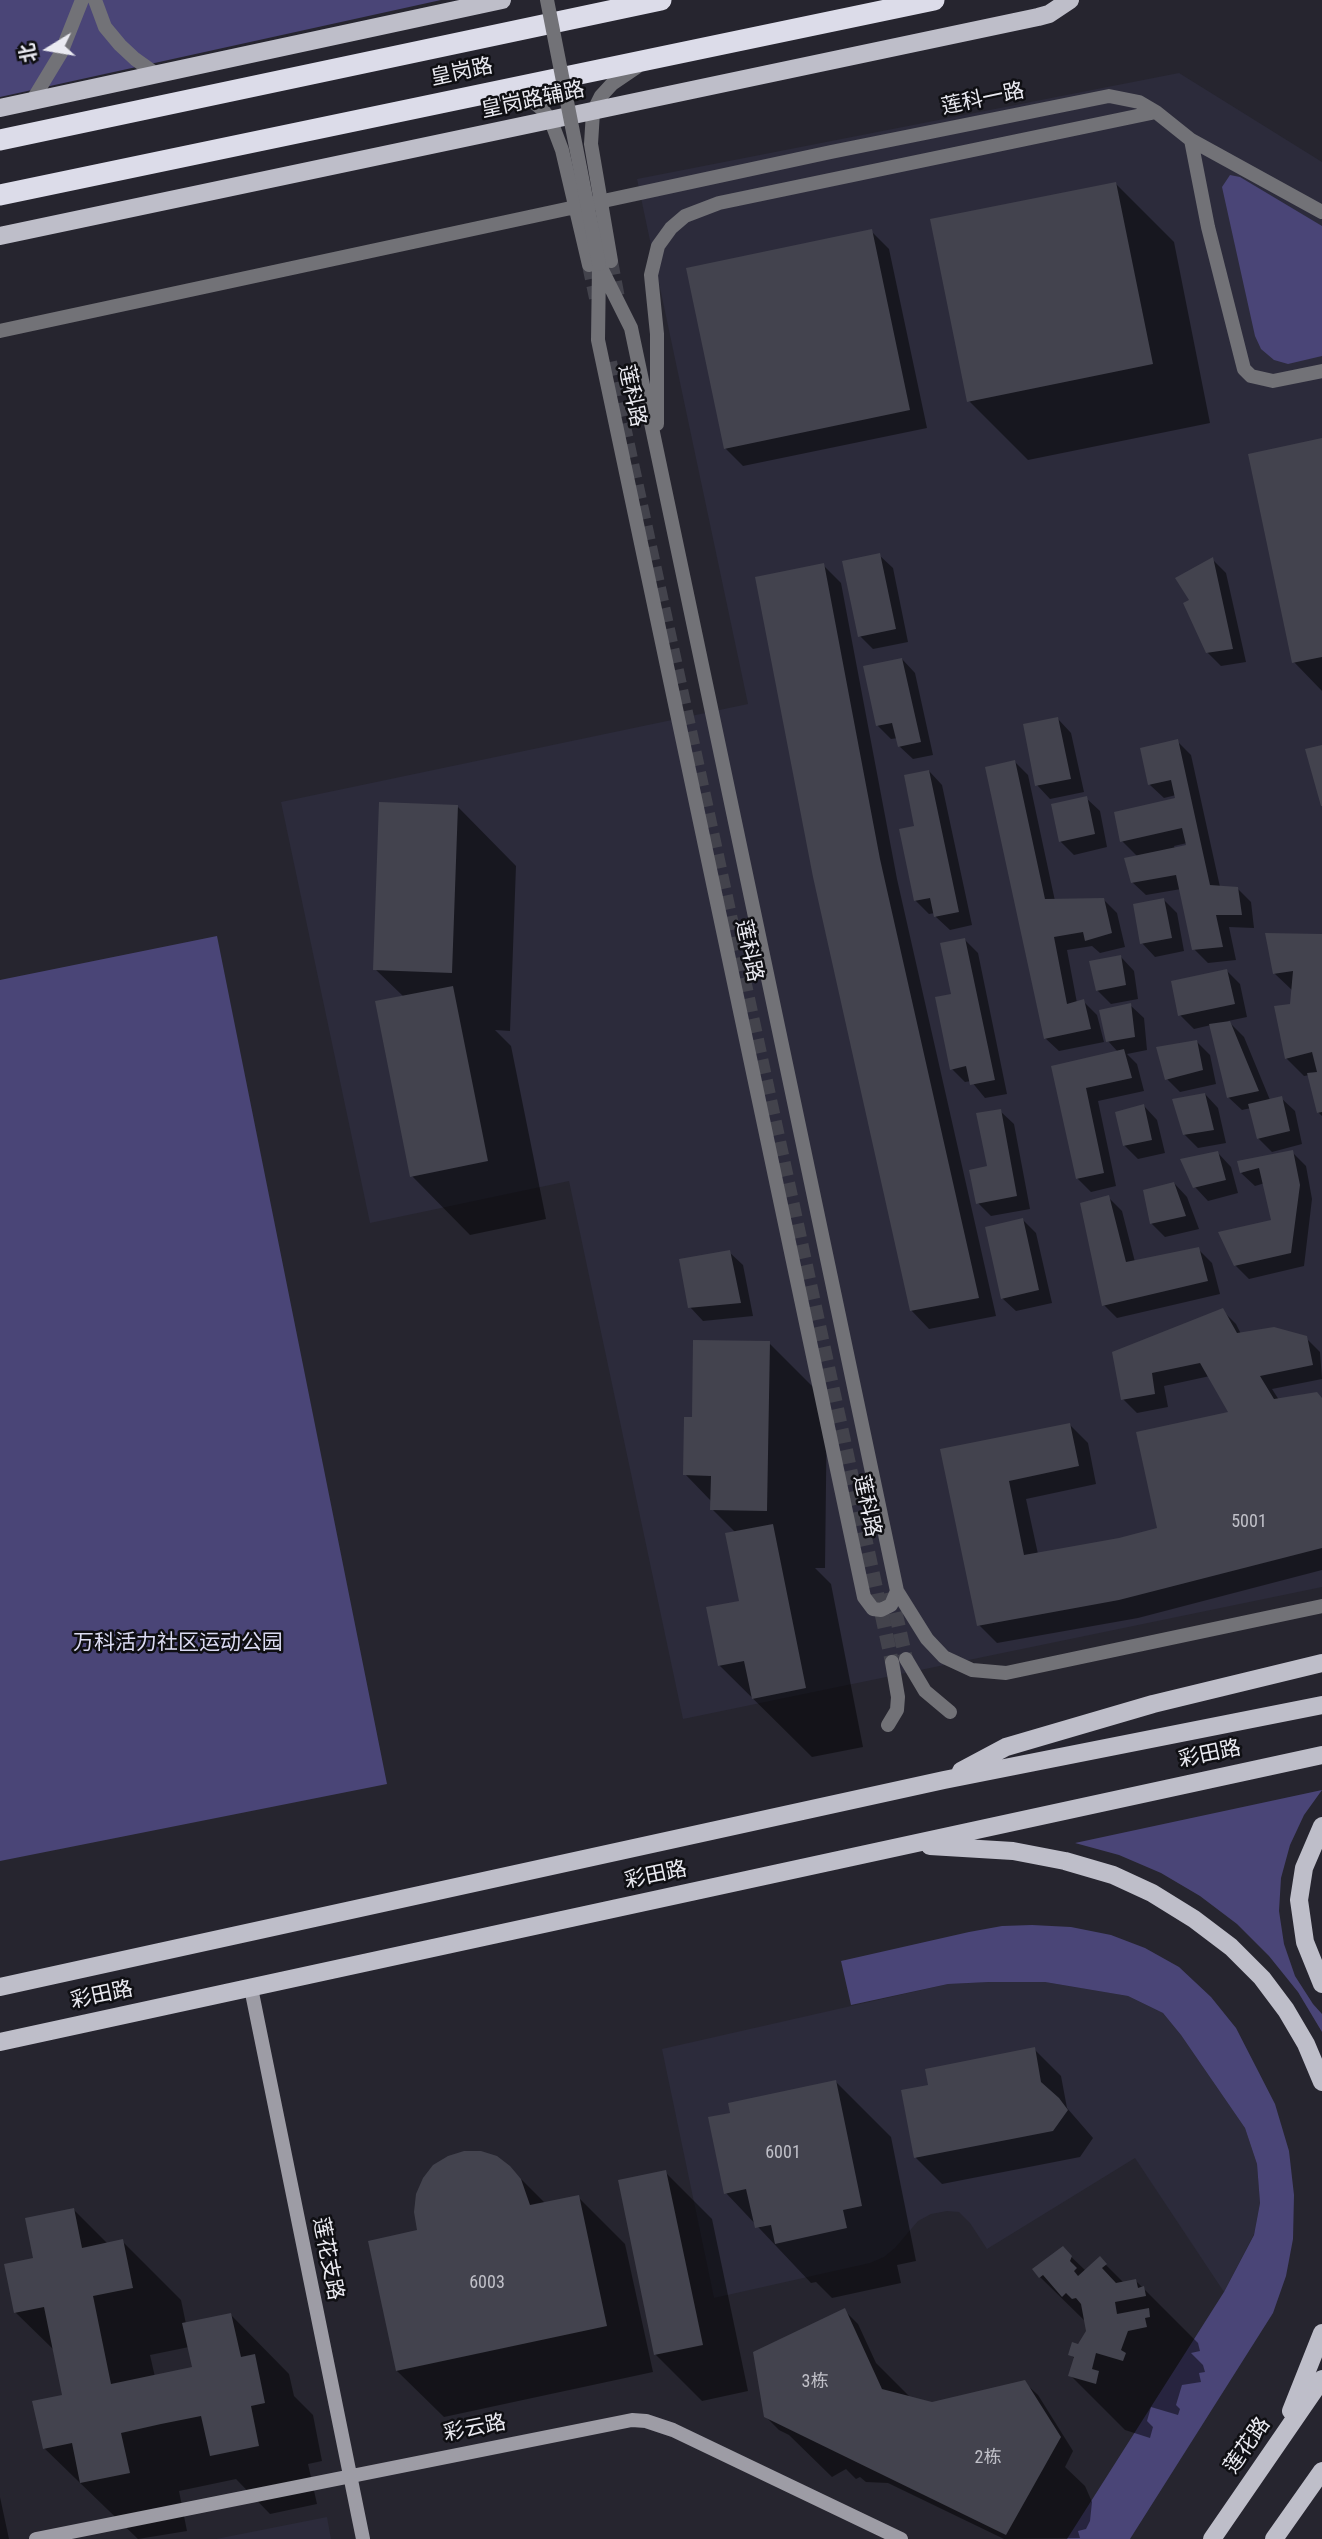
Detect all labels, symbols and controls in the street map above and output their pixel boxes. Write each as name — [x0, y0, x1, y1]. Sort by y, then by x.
north arrow — [14, 14, 84, 84]
text: 北 — [15, 42, 41, 65]
street label: 皇岗路 — [429, 54, 495, 92]
street label: 皇岗路辅路 — [479, 78, 587, 124]
street label: 莲科一路 — [939, 79, 1027, 121]
street label: 莲科路 — [612, 363, 650, 429]
street label: 莲科路 — [729, 918, 767, 984]
street label: 莲科路 — [847, 1473, 885, 1539]
house number: 5001 — [1231, 1511, 1267, 1533]
park label: 万科活力社区运动公园 — [73, 1631, 283, 1657]
street label: 彩田路 — [1177, 1736, 1243, 1774]
street label: 彩田路 — [623, 1857, 689, 1895]
street label: 彩田路 — [69, 1977, 135, 2015]
house number: 6001 — [765, 2142, 801, 2164]
street label: 莲花支路 — [307, 2215, 347, 2303]
house number: 6003 — [469, 2272, 505, 2294]
house number: 3栋 — [802, 2371, 828, 2393]
street label: 彩云路 — [442, 2411, 508, 2447]
street label: 莲花路 — [1220, 2413, 1276, 2479]
house number: 2栋 — [975, 2447, 1001, 2469]

